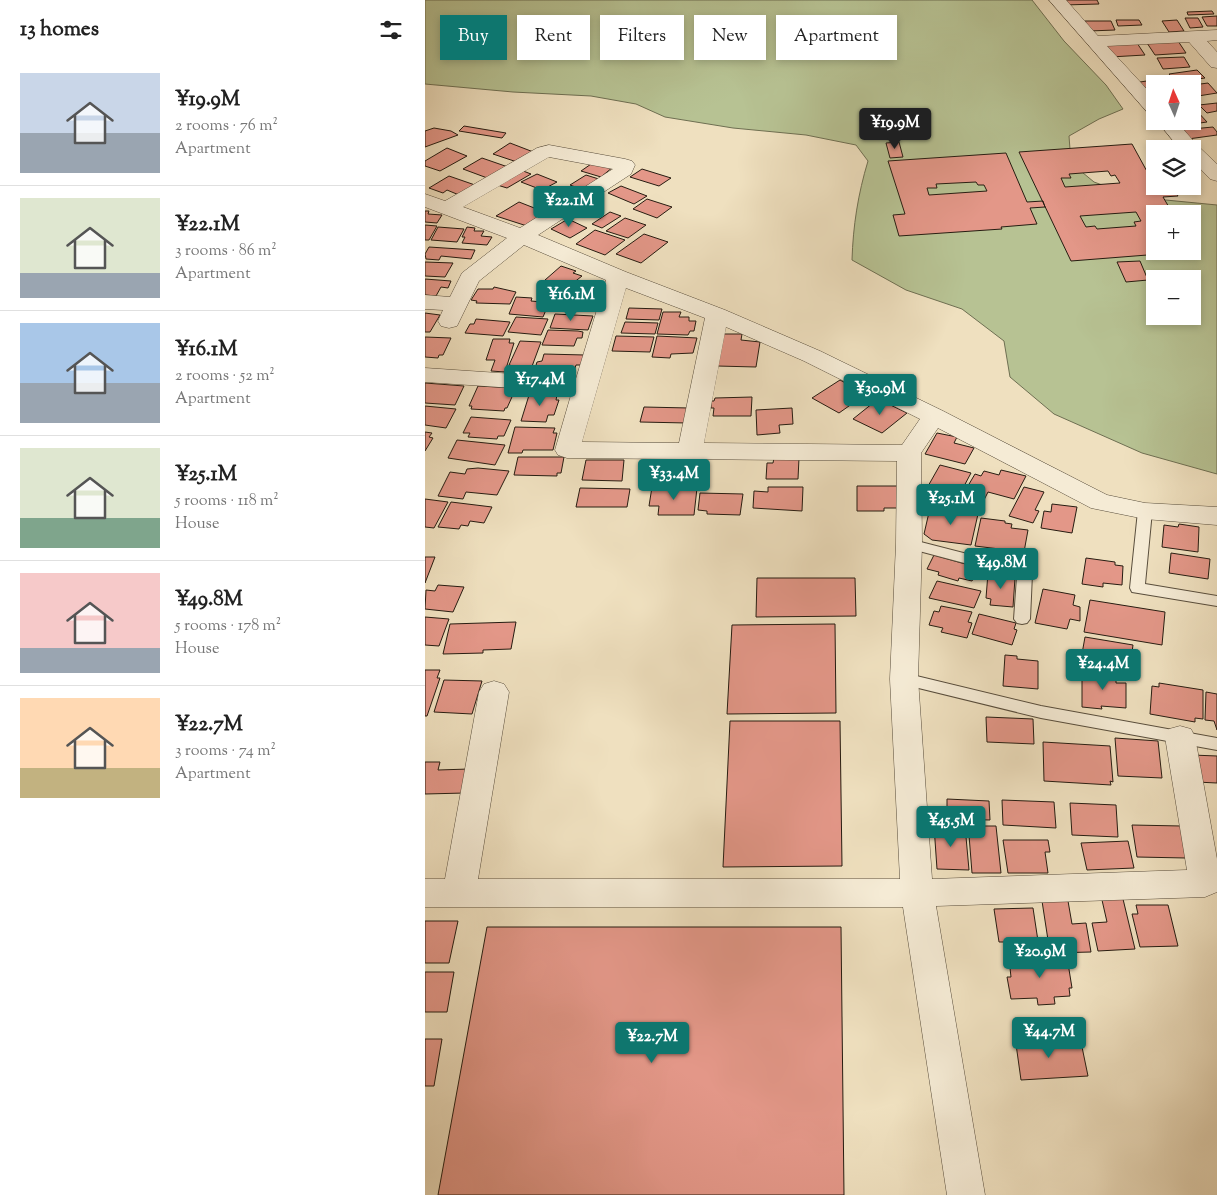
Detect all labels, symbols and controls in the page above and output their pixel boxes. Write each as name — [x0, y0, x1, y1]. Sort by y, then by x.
text: 13 homes — [20, 15, 99, 45]
chip: Buy — [440, 15, 507, 60]
chip: Rent — [517, 15, 590, 60]
chip: Filters — [600, 15, 684, 60]
chip: New — [694, 15, 766, 60]
chip: Apartment — [776, 15, 897, 60]
icon: filters — [377, 16, 405, 44]
north arrow — [1146, 75, 1201, 130]
map controls — [1146, 75, 1201, 325]
text: ¥19.9M — [175, 85, 240, 115]
icon: home — [60, 93, 120, 153]
pin: ¥19.9M — [854, 108, 936, 150]
text: ¥19.9M — [870, 112, 920, 135]
text: 2 rooms · 76 m² — [175, 115, 278, 138]
text: Apartment — [175, 138, 251, 161]
button: layers — [1146, 140, 1201, 195]
pin: ¥22.1M — [528, 186, 610, 228]
text: ¥22.1M — [544, 190, 594, 213]
button: + — [1146, 205, 1201, 260]
text: ¥22.1M — [175, 210, 240, 240]
icon: home — [60, 218, 120, 278]
text: 3 rooms · 86 m² — [175, 240, 277, 263]
text: Apartment — [175, 263, 251, 286]
button: − — [1146, 270, 1201, 325]
pin: ¥16.1M — [530, 280, 612, 322]
text: ¥16.1M — [547, 284, 595, 307]
text: ¥16.1M — [175, 335, 237, 365]
icon: home — [60, 343, 120, 403]
pin: ¥17.4M — [499, 364, 581, 407]
text: 2 rooms · 52 m² — [175, 365, 275, 388]
text: ¥17.4M — [515, 369, 565, 392]
pin: ¥30.9M — [839, 374, 921, 416]
text: ¥30.9M — [855, 378, 905, 401]
text: Apartment — [175, 388, 251, 411]
pin: ¥33.4M — [633, 458, 715, 501]
text: ¥25.1M — [175, 460, 237, 490]
text: ¥33.4M — [649, 463, 699, 486]
icon: home — [60, 468, 120, 528]
pin: ¥25.1M — [910, 484, 992, 526]
text: ¥25.1M — [927, 488, 975, 511]
text: 5 rooms · 118 m² — [175, 490, 279, 513]
text: House — [175, 513, 219, 536]
pin: ¥49.8M — [960, 548, 1042, 590]
text: ¥49.8M — [975, 552, 1027, 575]
text: ¥49.8M — [175, 585, 243, 615]
icon: home — [60, 593, 120, 653]
text: 5 rooms · 178 m² — [175, 615, 281, 638]
text: House — [175, 638, 219, 661]
pin: ¥24.4M — [1062, 648, 1144, 691]
text: ¥24.4M — [1077, 653, 1129, 676]
text: ¥22.7M — [175, 710, 243, 740]
icon: home — [60, 718, 120, 778]
text: 3 rooms · 74 m² — [175, 740, 276, 763]
text: Apartment — [175, 763, 251, 786]
pin: ¥45.5M — [910, 806, 992, 848]
text: ¥45.5M — [927, 810, 975, 833]
pin: ¥20.9M — [999, 936, 1081, 979]
text: ¥20.9M — [1014, 941, 1066, 964]
pin: ¥44.7M — [1008, 1016, 1090, 1059]
text: ¥44.7M — [1023, 1021, 1075, 1044]
pin: ¥22.7M — [611, 1022, 693, 1064]
text: ¥22.7M — [626, 1026, 678, 1049]

